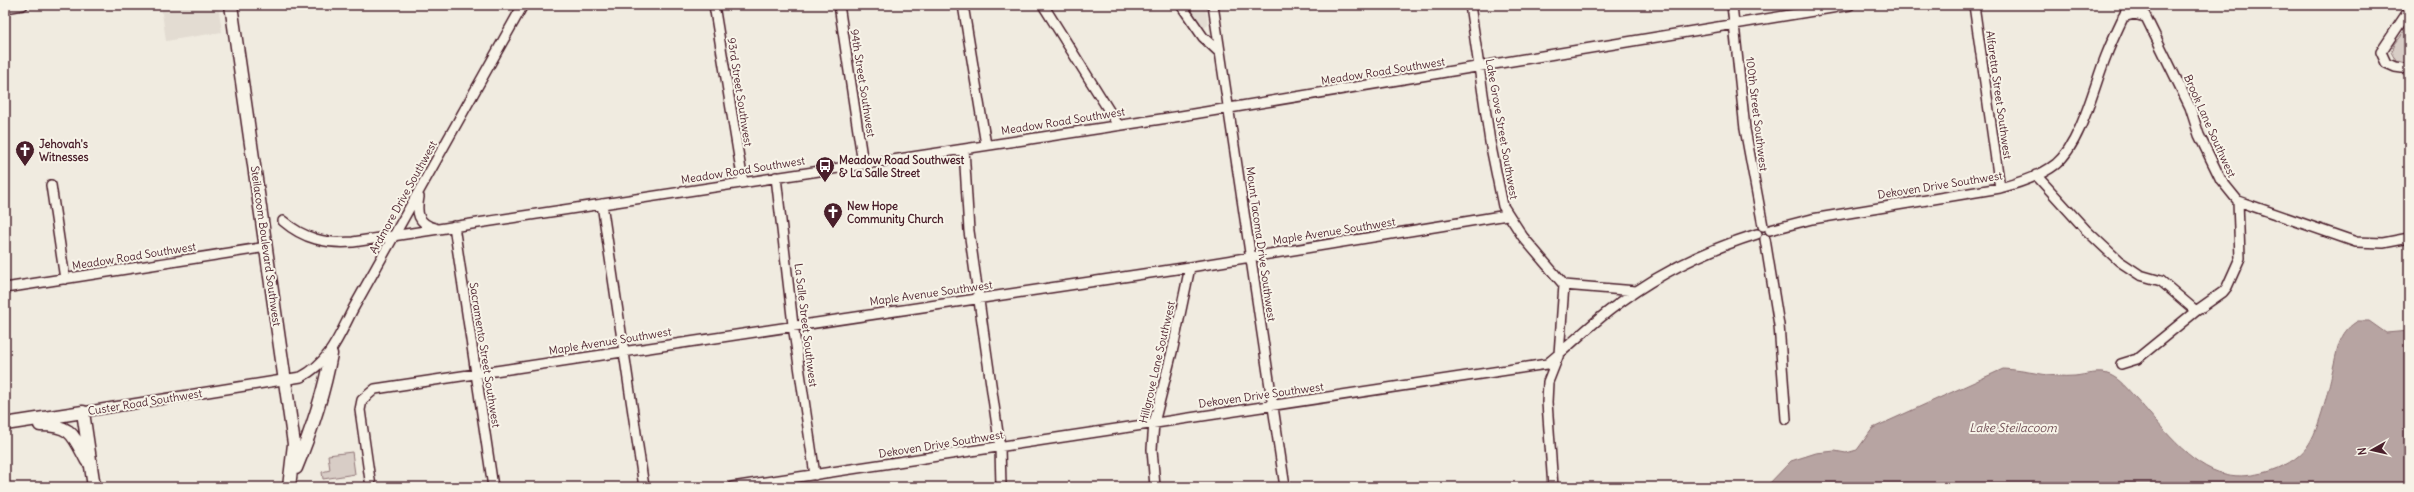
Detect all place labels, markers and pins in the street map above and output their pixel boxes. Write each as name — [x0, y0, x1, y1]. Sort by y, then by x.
place label: Jehovah's Witnesses — [39, 137, 88, 164]
church icon: Jehovah's Witnesses — [14, 139, 36, 167]
place label: Meadow Road Southwest & La Salle Street — [839, 153, 965, 180]
bus stop icon: Meadow Road Southwest & La Salle Street — [814, 155, 836, 183]
place label: New Hope Community Church — [847, 199, 944, 227]
church icon: New Hope Community Church — [822, 201, 844, 229]

